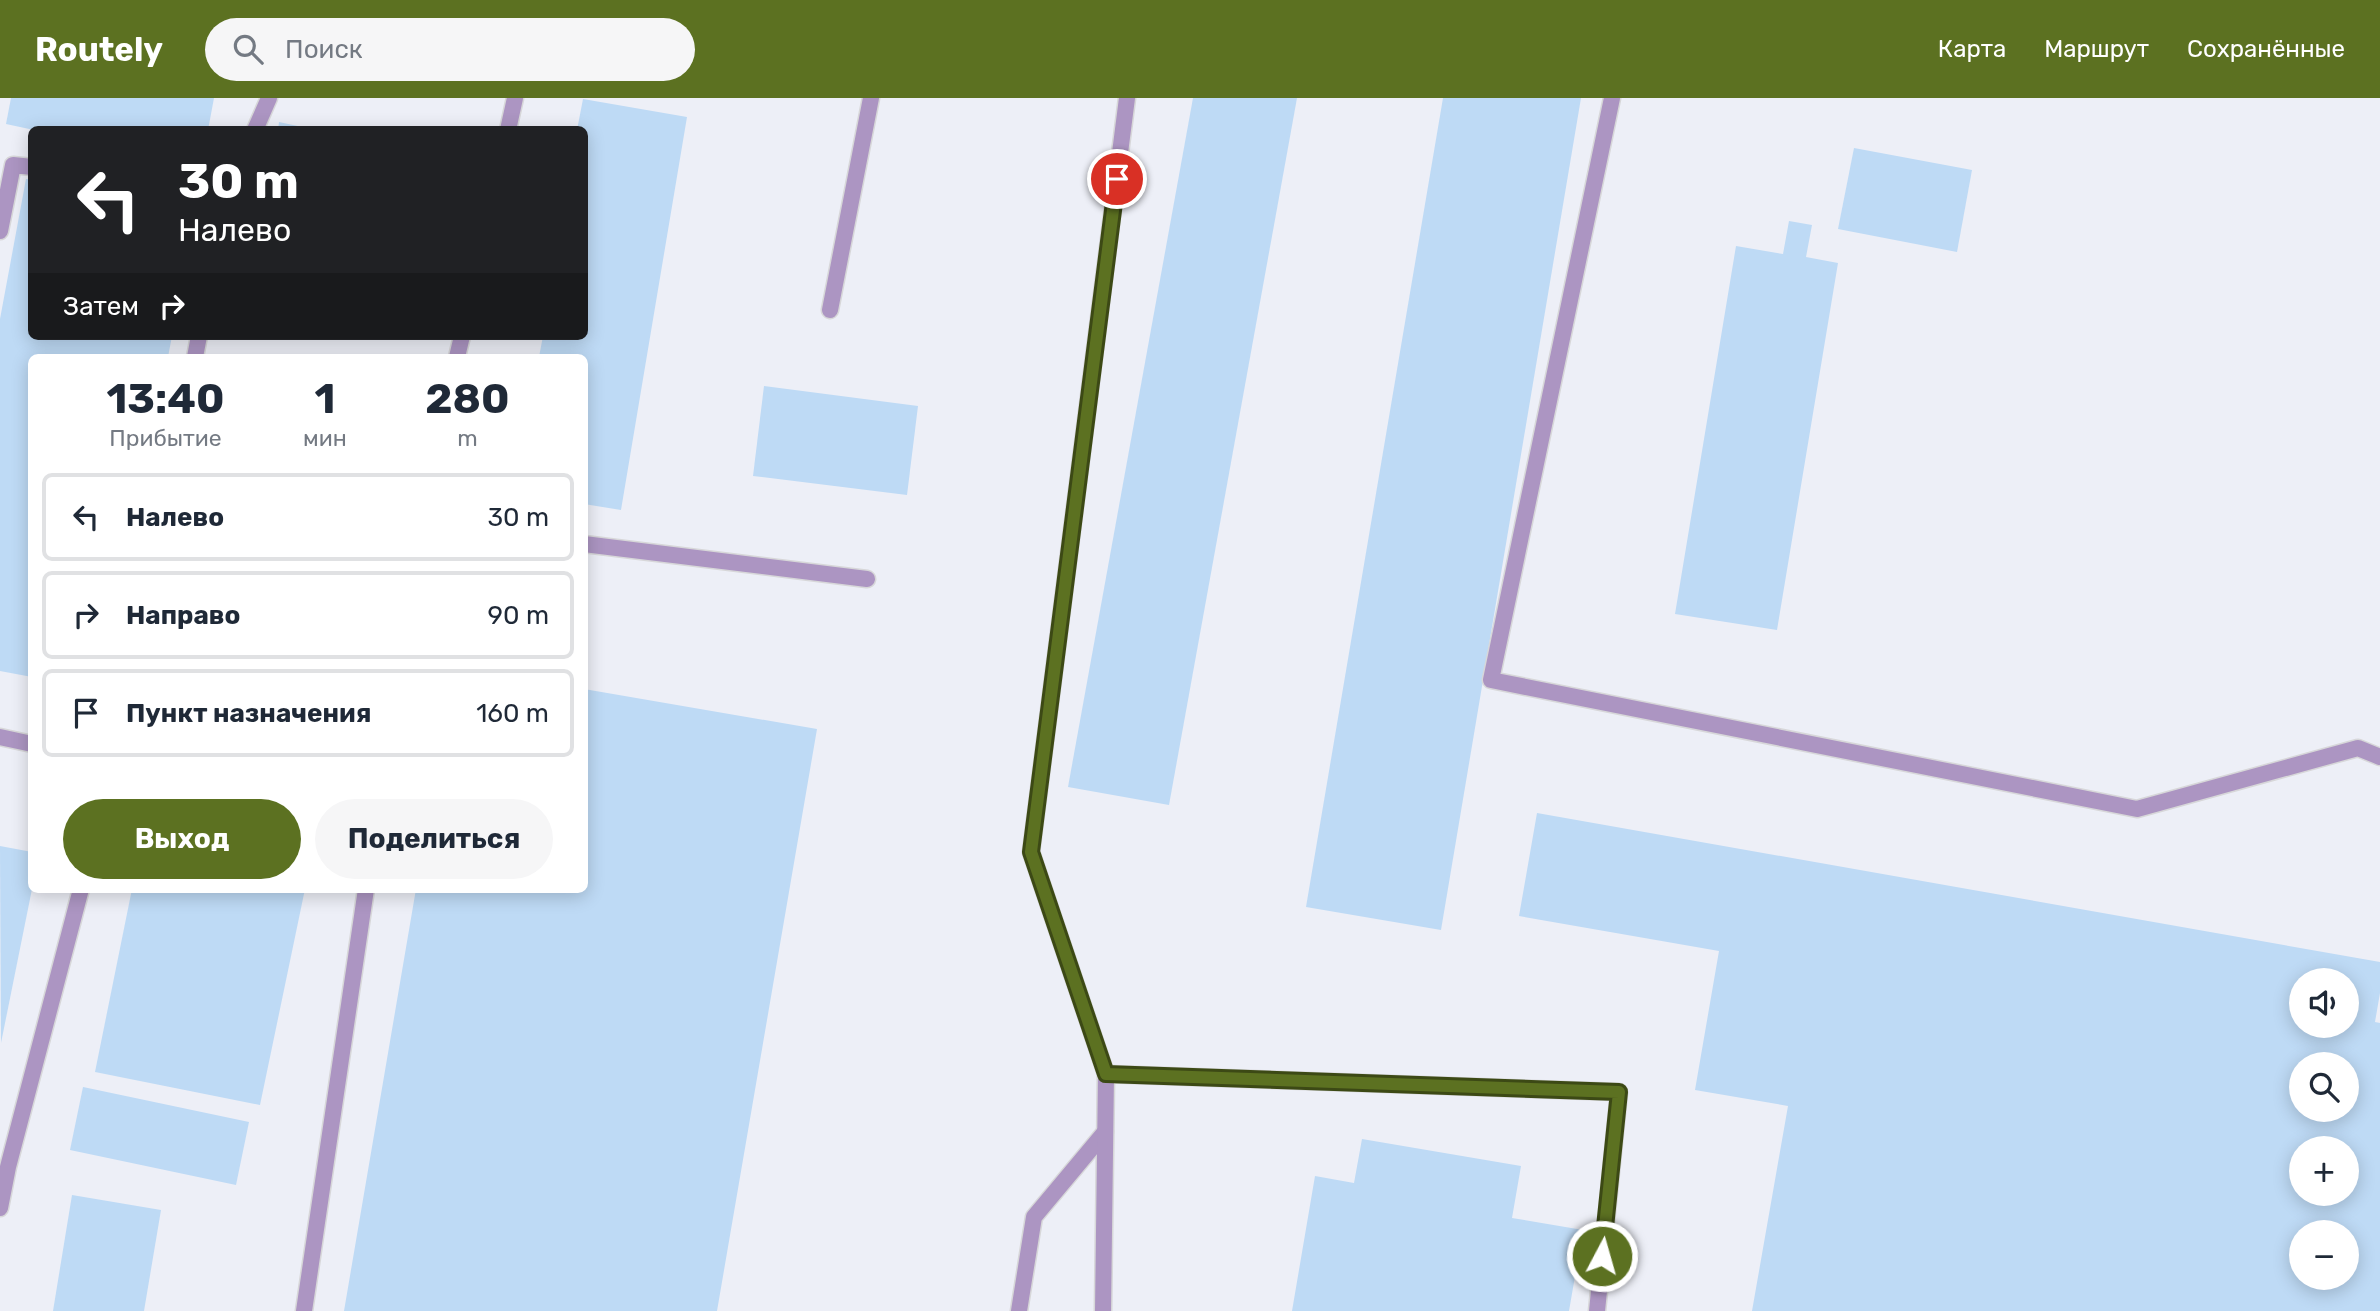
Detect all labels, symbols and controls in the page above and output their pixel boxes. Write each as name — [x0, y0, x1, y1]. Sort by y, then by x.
search box — [205, 18, 695, 81]
text: Routely — [35, 30, 163, 69]
icon: search — [229, 30, 267, 68]
text: Поиск — [285, 34, 363, 65]
text: Карта — [1938, 35, 2006, 63]
text: Маршрут — [2044, 35, 2149, 63]
text: Сохранённые — [2187, 35, 2345, 63]
pin — [1087, 149, 1147, 209]
text: 30 m — [178, 152, 299, 210]
icon: left — [63, 154, 154, 245]
icon: arrive — [1098, 160, 1136, 198]
text: Налево — [178, 211, 291, 249]
icon: right — [153, 287, 191, 325]
text: Затем — [63, 291, 139, 322]
text: 13:40 — [106, 374, 225, 424]
text: 1 — [314, 374, 335, 424]
text: 280 — [425, 374, 510, 424]
text: Прибытие — [109, 424, 222, 452]
text: мин — [303, 424, 347, 452]
text: m — [457, 424, 478, 452]
icon: left — [67, 498, 105, 536]
text: Налево — [126, 502, 224, 533]
text: 30 m — [487, 502, 549, 533]
icon: right — [67, 596, 105, 634]
text: Направо — [126, 600, 240, 631]
text: 90 m — [488, 600, 549, 631]
icon: arrive — [67, 694, 105, 732]
text: Пункт назначения — [126, 698, 371, 729]
text: 160 m — [476, 698, 549, 729]
button: Выход — [63, 799, 301, 879]
button: Поделиться — [315, 799, 553, 879]
map controls — [2289, 968, 2359, 1290]
button: sound — [2289, 968, 2359, 1038]
button: search — [2289, 1052, 2359, 1122]
button: + — [2289, 1136, 2359, 1206]
position arrow — [1565, 1219, 1639, 1293]
button: − — [2289, 1220, 2359, 1290]

